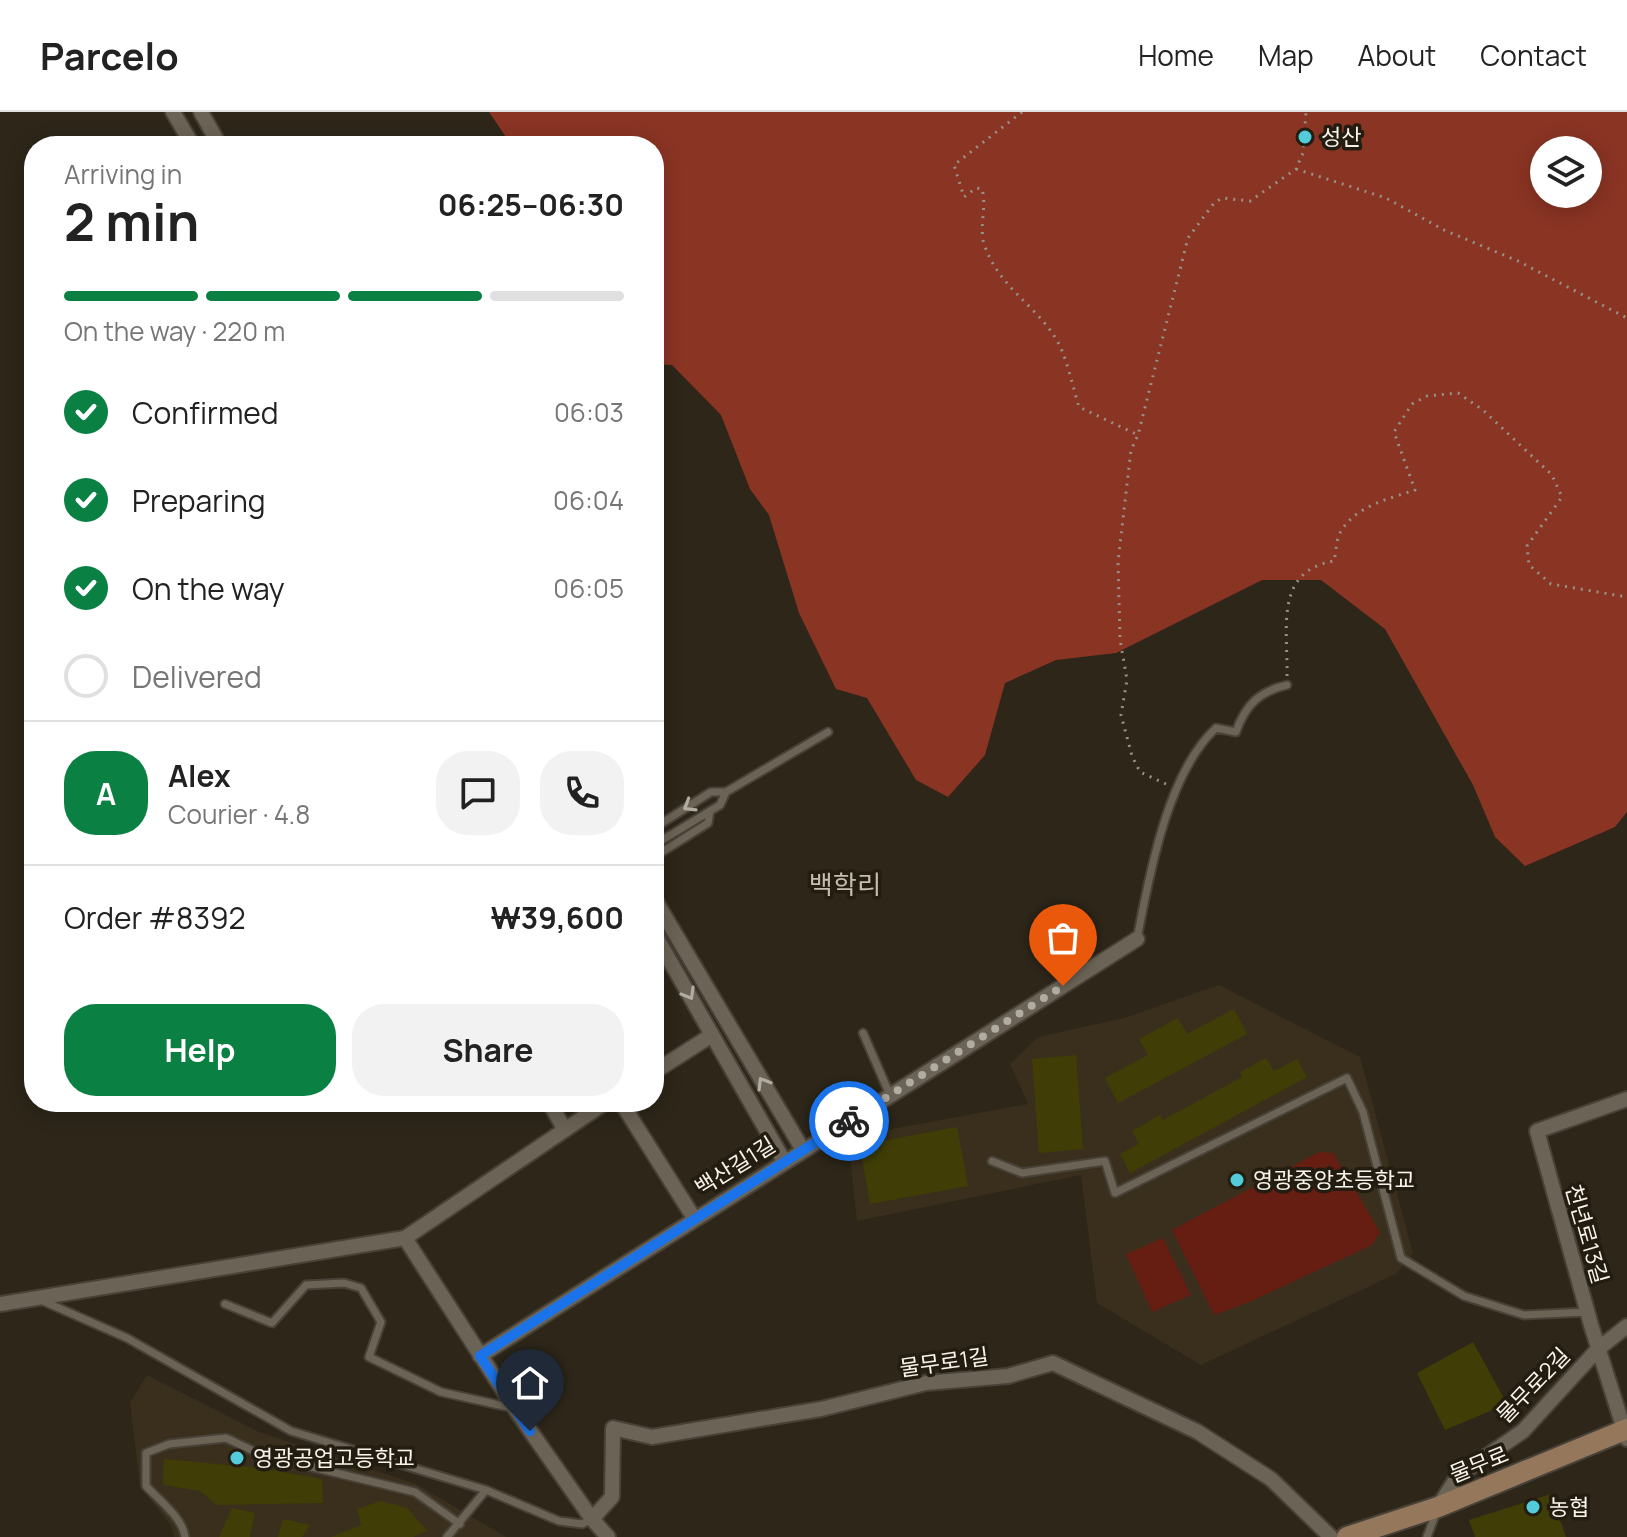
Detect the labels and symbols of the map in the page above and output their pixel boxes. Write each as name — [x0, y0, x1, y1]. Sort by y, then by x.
place label: 성산 — [1321, 122, 1361, 152]
marker: 성산 — [1296, 128, 1314, 146]
one-way arrow — [683, 797, 698, 812]
district label: 백학리 — [809, 866, 881, 902]
pin — [1029, 904, 1097, 986]
one-way arrow — [679, 985, 695, 999]
one-way arrow — [757, 1077, 773, 1092]
courier — [809, 1081, 889, 1161]
street label: 백산길1길 — [689, 1130, 781, 1202]
place label: 영광중앙초등학교 — [1253, 1165, 1415, 1195]
marker: 영광중앙초등학교 — [1228, 1171, 1246, 1189]
street label: 천년로13길 — [1559, 1181, 1615, 1287]
street label: 물무로1길 — [898, 1341, 990, 1383]
street label: 물무로2길 — [1490, 1341, 1576, 1429]
pin — [496, 1349, 564, 1431]
street label: 물무로 — [1445, 1439, 1513, 1489]
place label: 영광공업고등학교 — [253, 1443, 415, 1473]
marker: 영광공업고등학교 — [228, 1449, 246, 1467]
place label: 농협 — [1549, 1492, 1589, 1522]
marker: 농협 — [1524, 1498, 1542, 1516]

